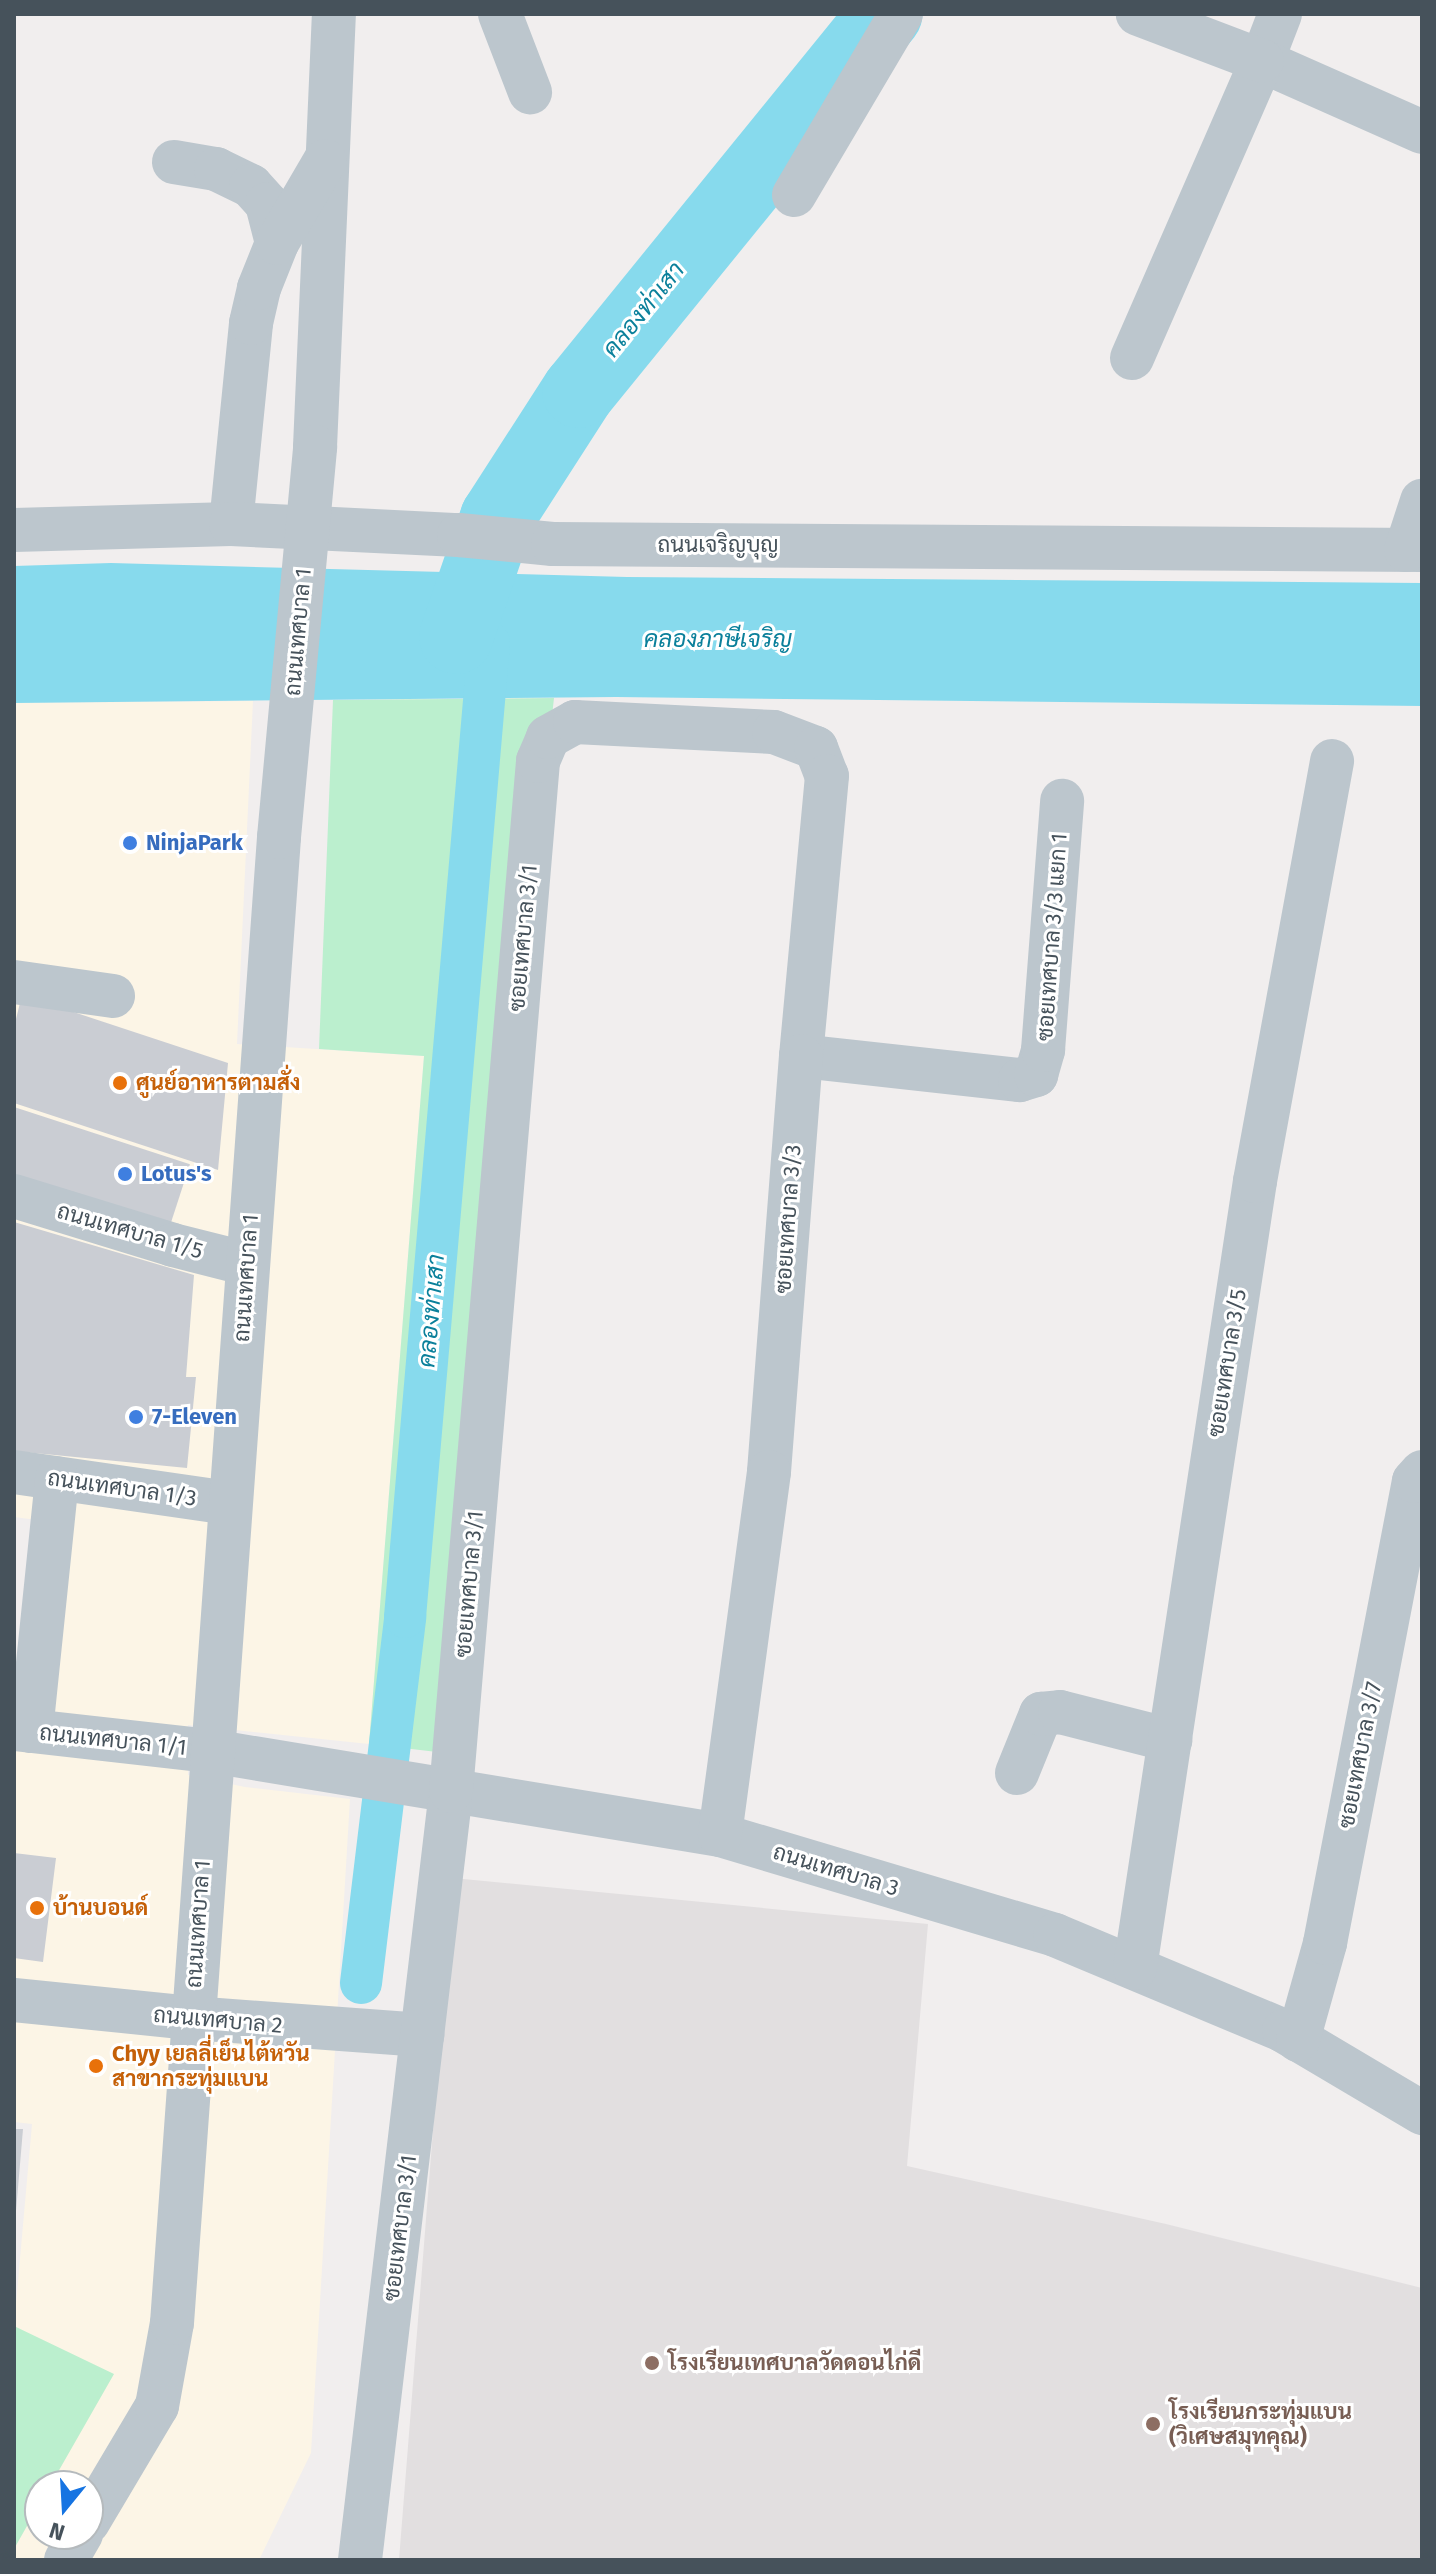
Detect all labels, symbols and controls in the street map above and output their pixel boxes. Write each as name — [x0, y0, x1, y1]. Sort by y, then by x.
water label: คลองท่าเสา — [597, 257, 691, 363]
street label: ถนนเจริญบุญ — [657, 532, 779, 558]
street label: ถนนเทศบาล 1 — [279, 567, 317, 697]
water label: คลองภาษีเจริญ — [644, 626, 792, 654]
place label: NinjaPark — [146, 830, 243, 856]
street label: ซอยเทศบาล 3/3 แยก 1 — [1032, 832, 1072, 1042]
marker: NinjaPark — [121, 834, 139, 852]
street label: ซอยเทศบาล 3/1 — [503, 864, 543, 1012]
place label: ศูนย์อาหารตามสั่ง — [136, 1070, 300, 1096]
marker: ศูนย์อาหารตามสั่ง — [111, 1074, 129, 1092]
street label: ซอยเทศบาล 3/3 — [770, 1144, 806, 1294]
place label: Lotus's — [141, 1161, 212, 1187]
marker: Lotus's — [116, 1165, 134, 1183]
street label: ถนนเทศบาล 1/5 — [54, 1198, 206, 1264]
street label: ถนนเทศบาล 1 — [228, 1213, 264, 1343]
water label: คลองท่าเสา — [413, 1253, 451, 1369]
street label: ซอยเทศบาล 3/5 — [1202, 1287, 1252, 1439]
place label: 7-Eleven — [152, 1404, 237, 1430]
marker: 7-Eleven — [127, 1408, 145, 1426]
street label: ถนนเทศบาล 1/3 — [46, 1464, 198, 1512]
street label: ซอยเทศบาล 3/1 — [449, 1510, 489, 1658]
street label: ซอยเทศบาล 3/7 — [1333, 1679, 1387, 1831]
street label: ถนนเทศบาล 1/1 — [38, 1719, 188, 1761]
street label: ถนนเทศบาล 3 — [770, 1838, 902, 1902]
street label: ถนนเทศบาล 1 — [180, 1859, 216, 1989]
place label: บ้านบอนด์ — [53, 1895, 148, 1921]
marker: บ้านบอนด์ — [28, 1899, 46, 1917]
street label: ถนนเทศบาล 2 — [152, 2001, 284, 2039]
place label: Chyy เยลลี่เย็นไต้หวัน สาขากระทุ่มแบน — [112, 2040, 310, 2092]
marker: Chyy เยลลี่เย็นไต้หวัน สาขากระทุ่มแบน — [87, 2057, 105, 2075]
street label: ซอยเทศบาล 3/1 — [378, 2153, 422, 2303]
place label: โรงเรียนเทศบาลวัดดอนไก่ดี — [668, 2350, 921, 2376]
marker: โรงเรียนเทศบาลวัดดอนไก่ดี — [643, 2354, 661, 2372]
place label: โรงเรียนกระทุ่มแบน (วิเศษสมุทคุณ) — [1169, 2398, 1352, 2450]
marker: โรงเรียนกระทุ่มแบน (วิเศษสมุทคุณ) — [1144, 2415, 1162, 2433]
north arrow — [24, 2470, 104, 2550]
text: N — [46, 2516, 68, 2546]

